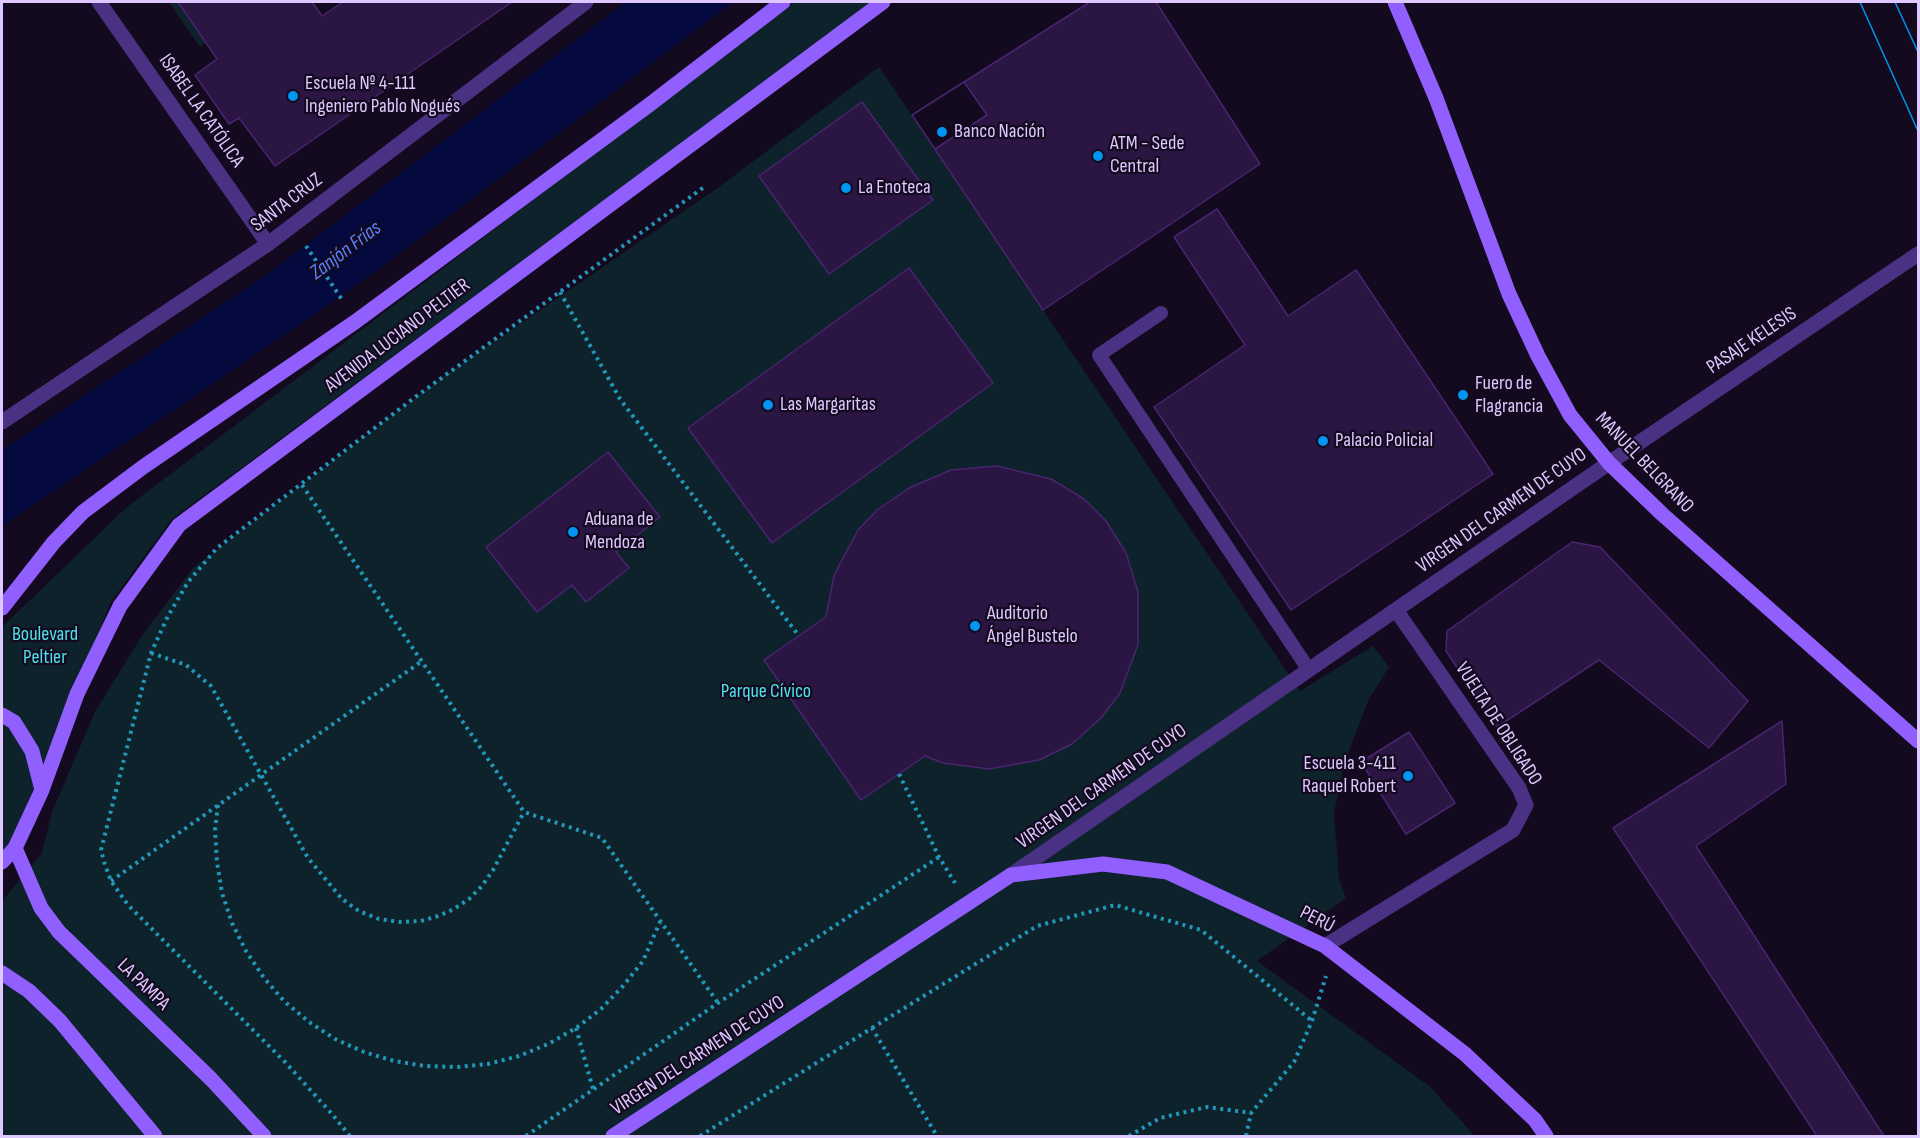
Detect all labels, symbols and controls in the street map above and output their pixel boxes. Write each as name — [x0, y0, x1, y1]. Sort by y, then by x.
street label: ISABEL LA CATÓLICA — [153, 50, 249, 172]
place label: Escuela Nº 4-111 Ingeniero Pablo Nogués — [305, 72, 460, 119]
marker: Escuela Nº 4-111 Ingeniero Pablo Nogués — [286, 89, 300, 103]
place label: Banco Nación — [954, 120, 1045, 144]
marker: Banco Nación — [935, 125, 949, 139]
place label: ATM - Sede Central — [1110, 132, 1184, 179]
marker: ATM - Sede Central — [1091, 149, 1105, 163]
street label: SANTA CRUZ — [246, 168, 328, 238]
place label: La Enoteca — [858, 176, 931, 200]
marker: La Enoteca — [839, 181, 853, 195]
water label: Zanjón Frías — [305, 216, 387, 286]
street label: AVENIDA LUCIANO PELTIER — [321, 274, 475, 398]
street label: PASAJE KELESIS — [1702, 302, 1802, 380]
place label: Fuero de Flagrancia — [1475, 372, 1543, 419]
marker: Fuero de Flagrancia — [1456, 388, 1470, 402]
place label: Las Margaritas — [780, 393, 876, 417]
marker: Las Margaritas — [761, 398, 775, 412]
street label: MANUEL BELGRANO — [1590, 407, 1698, 519]
place label: Palacio Policial — [1335, 429, 1433, 453]
marker: Palacio Policial — [1316, 434, 1330, 448]
street label: VIRGEN DEL CARMEN DE CUYO — [1412, 443, 1592, 579]
place label: Aduana de Mendoza — [585, 508, 653, 555]
marker: Aduana de Mendoza — [566, 525, 580, 539]
place label: Auditorio Ángel Bustelo — [987, 602, 1078, 649]
marker: Auditorio Ángel Bustelo — [968, 619, 982, 633]
park label: Boulevard Peltier — [12, 623, 78, 670]
street label: VUELTA DE OBLIGADO — [1449, 658, 1547, 790]
park label: Parque Cívico — [721, 680, 811, 704]
street label: VIRGEN DEL CARMEN DE CUYO — [1012, 719, 1192, 855]
place label: Escuela 3-411 Raquel Robert — [1302, 752, 1396, 799]
marker: Escuela 3-411 Raquel Robert — [1401, 769, 1415, 783]
street label: PERÚ — [1296, 901, 1338, 939]
street label: LA PAMPA — [112, 954, 174, 1016]
street label: VIRGEN DEL CARMEN DE CUYO — [607, 991, 789, 1121]

